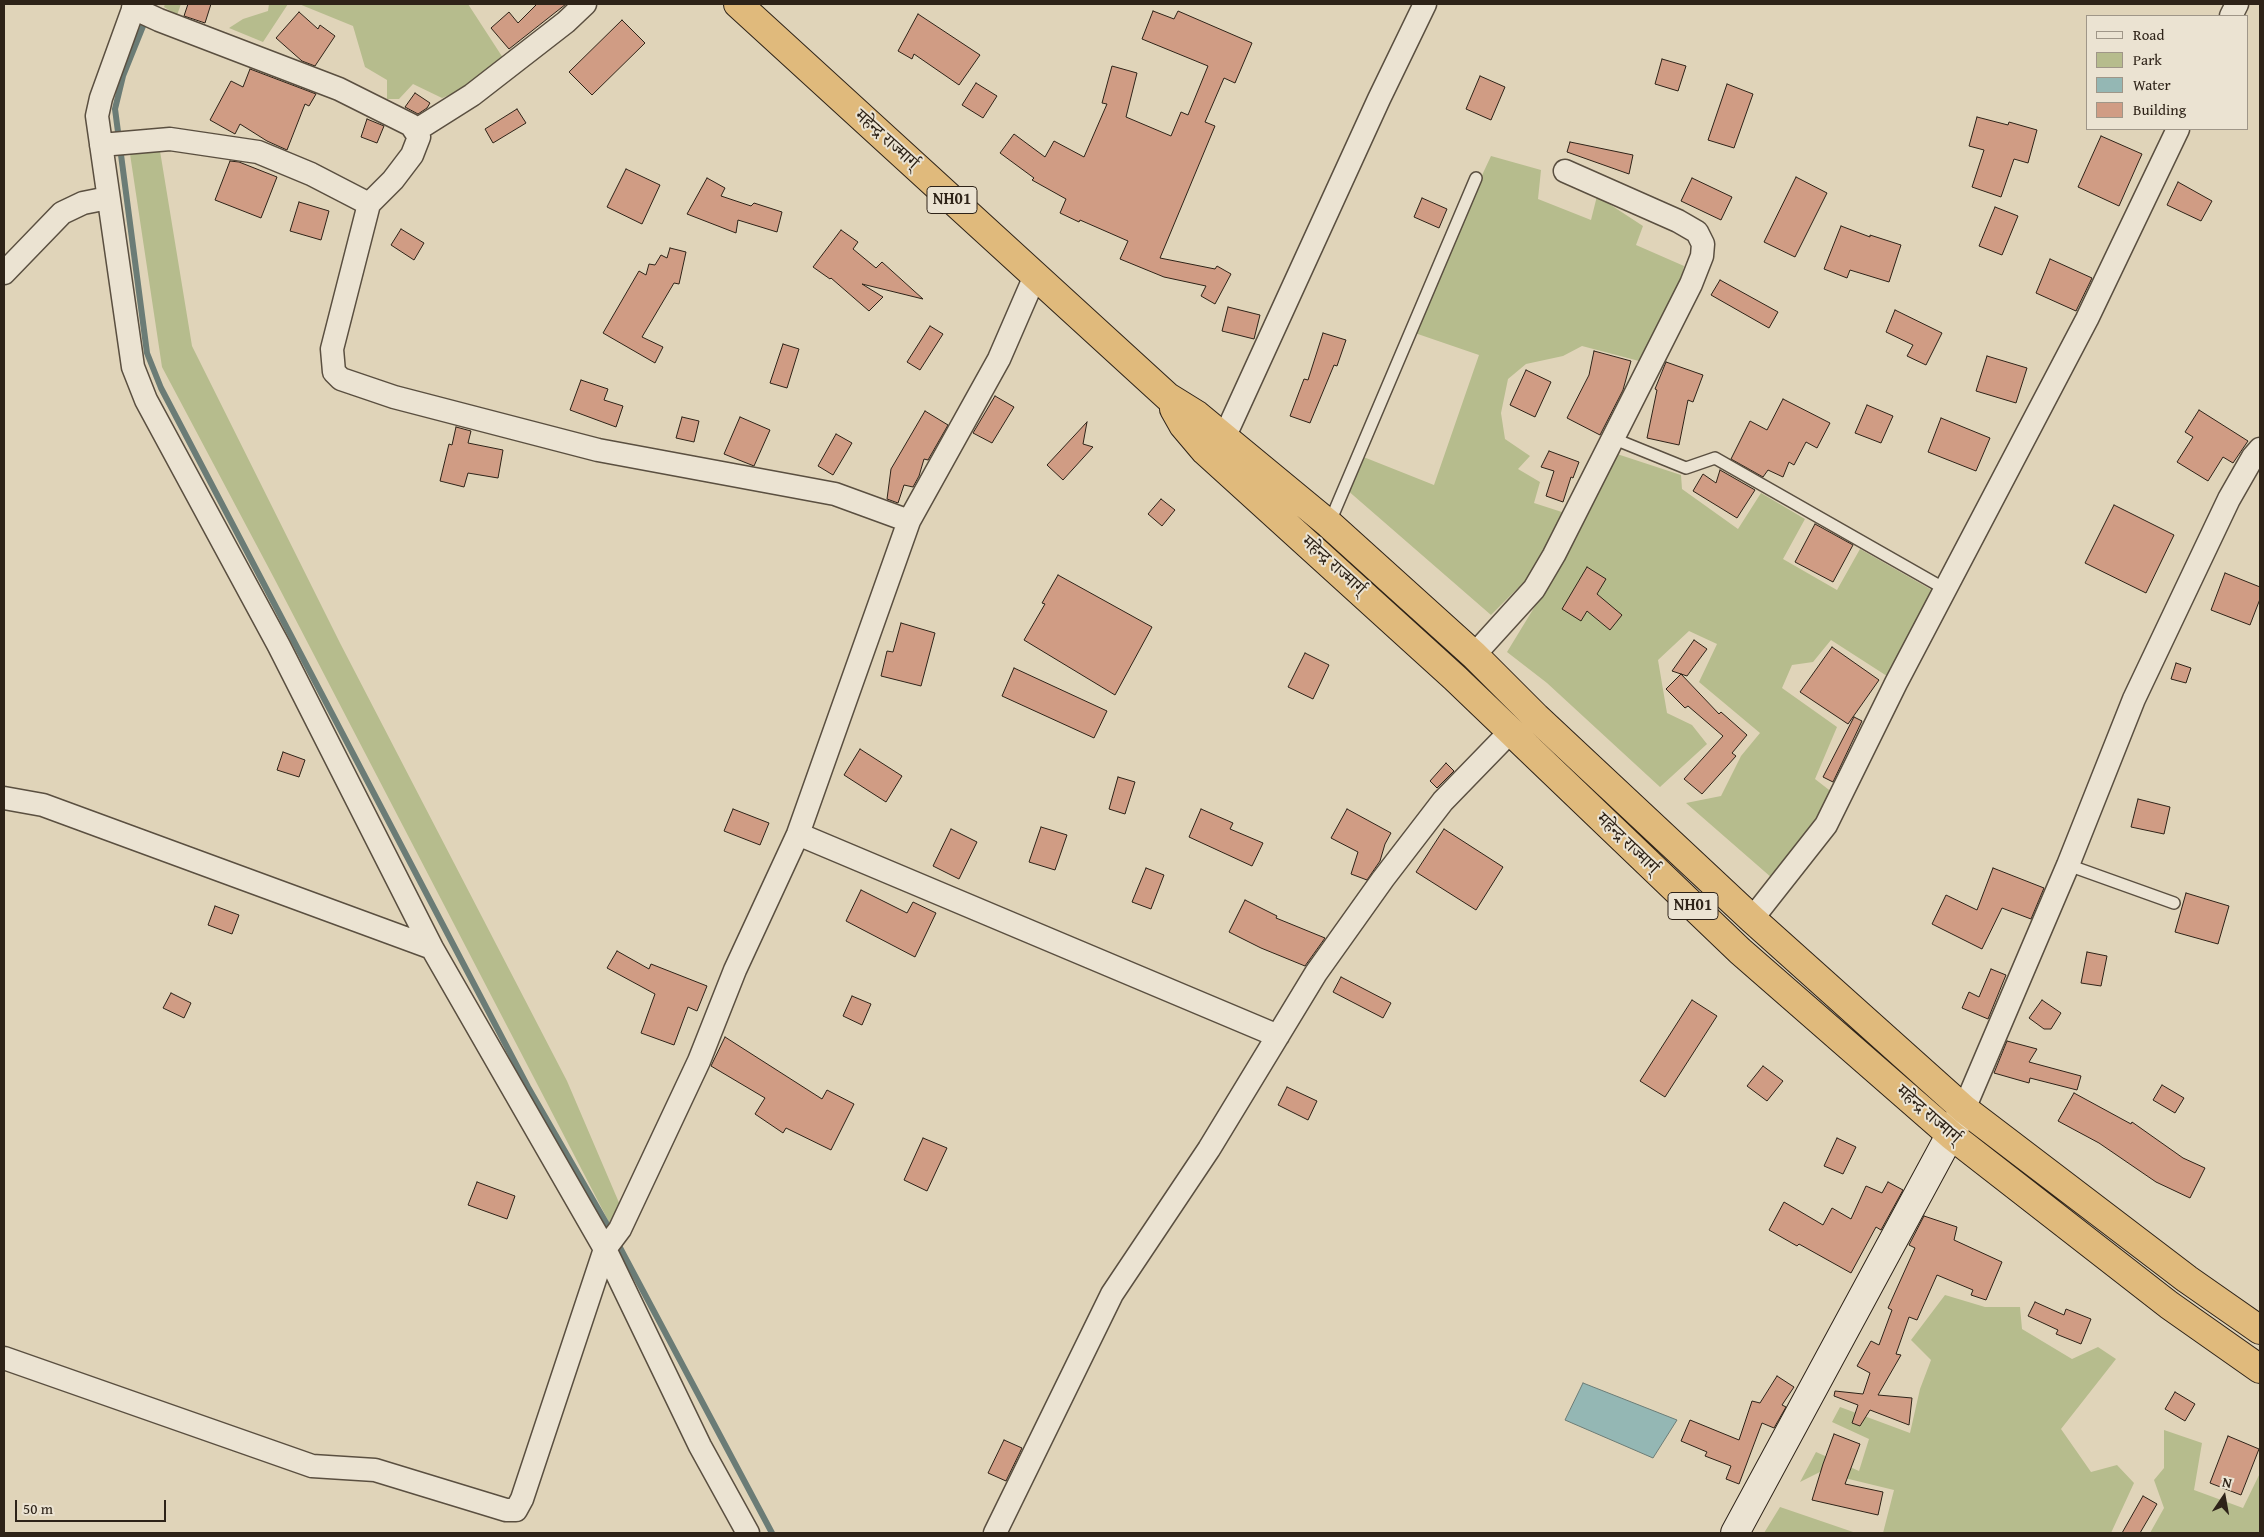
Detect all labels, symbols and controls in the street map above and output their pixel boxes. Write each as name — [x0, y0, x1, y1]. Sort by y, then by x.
legend — [2086, 15, 2249, 130]
text: Road — [2133, 24, 2164, 45]
text: Park — [2133, 49, 2162, 70]
text: Water — [2133, 74, 2171, 95]
text: Building — [2133, 99, 2186, 120]
street label: महेन्द्र राज्मार्ग् — [849, 106, 923, 174]
road number: NH01 — [927, 186, 977, 214]
street label: महेन्द्र राज्मार्ग् — [1296, 532, 1370, 600]
street label: महेन्द्र राज्मार्ग् — [1591, 809, 1663, 879]
road number: NH01 — [1668, 892, 1718, 919]
street label: महेन्द्र राज्मार्ग् — [1891, 1081, 1965, 1149]
north arrow — [2199, 1472, 2249, 1522]
text: N — [2220, 1472, 2234, 1493]
scale bar — [18, 1490, 169, 1522]
text: 50 m — [23, 1498, 53, 1519]

